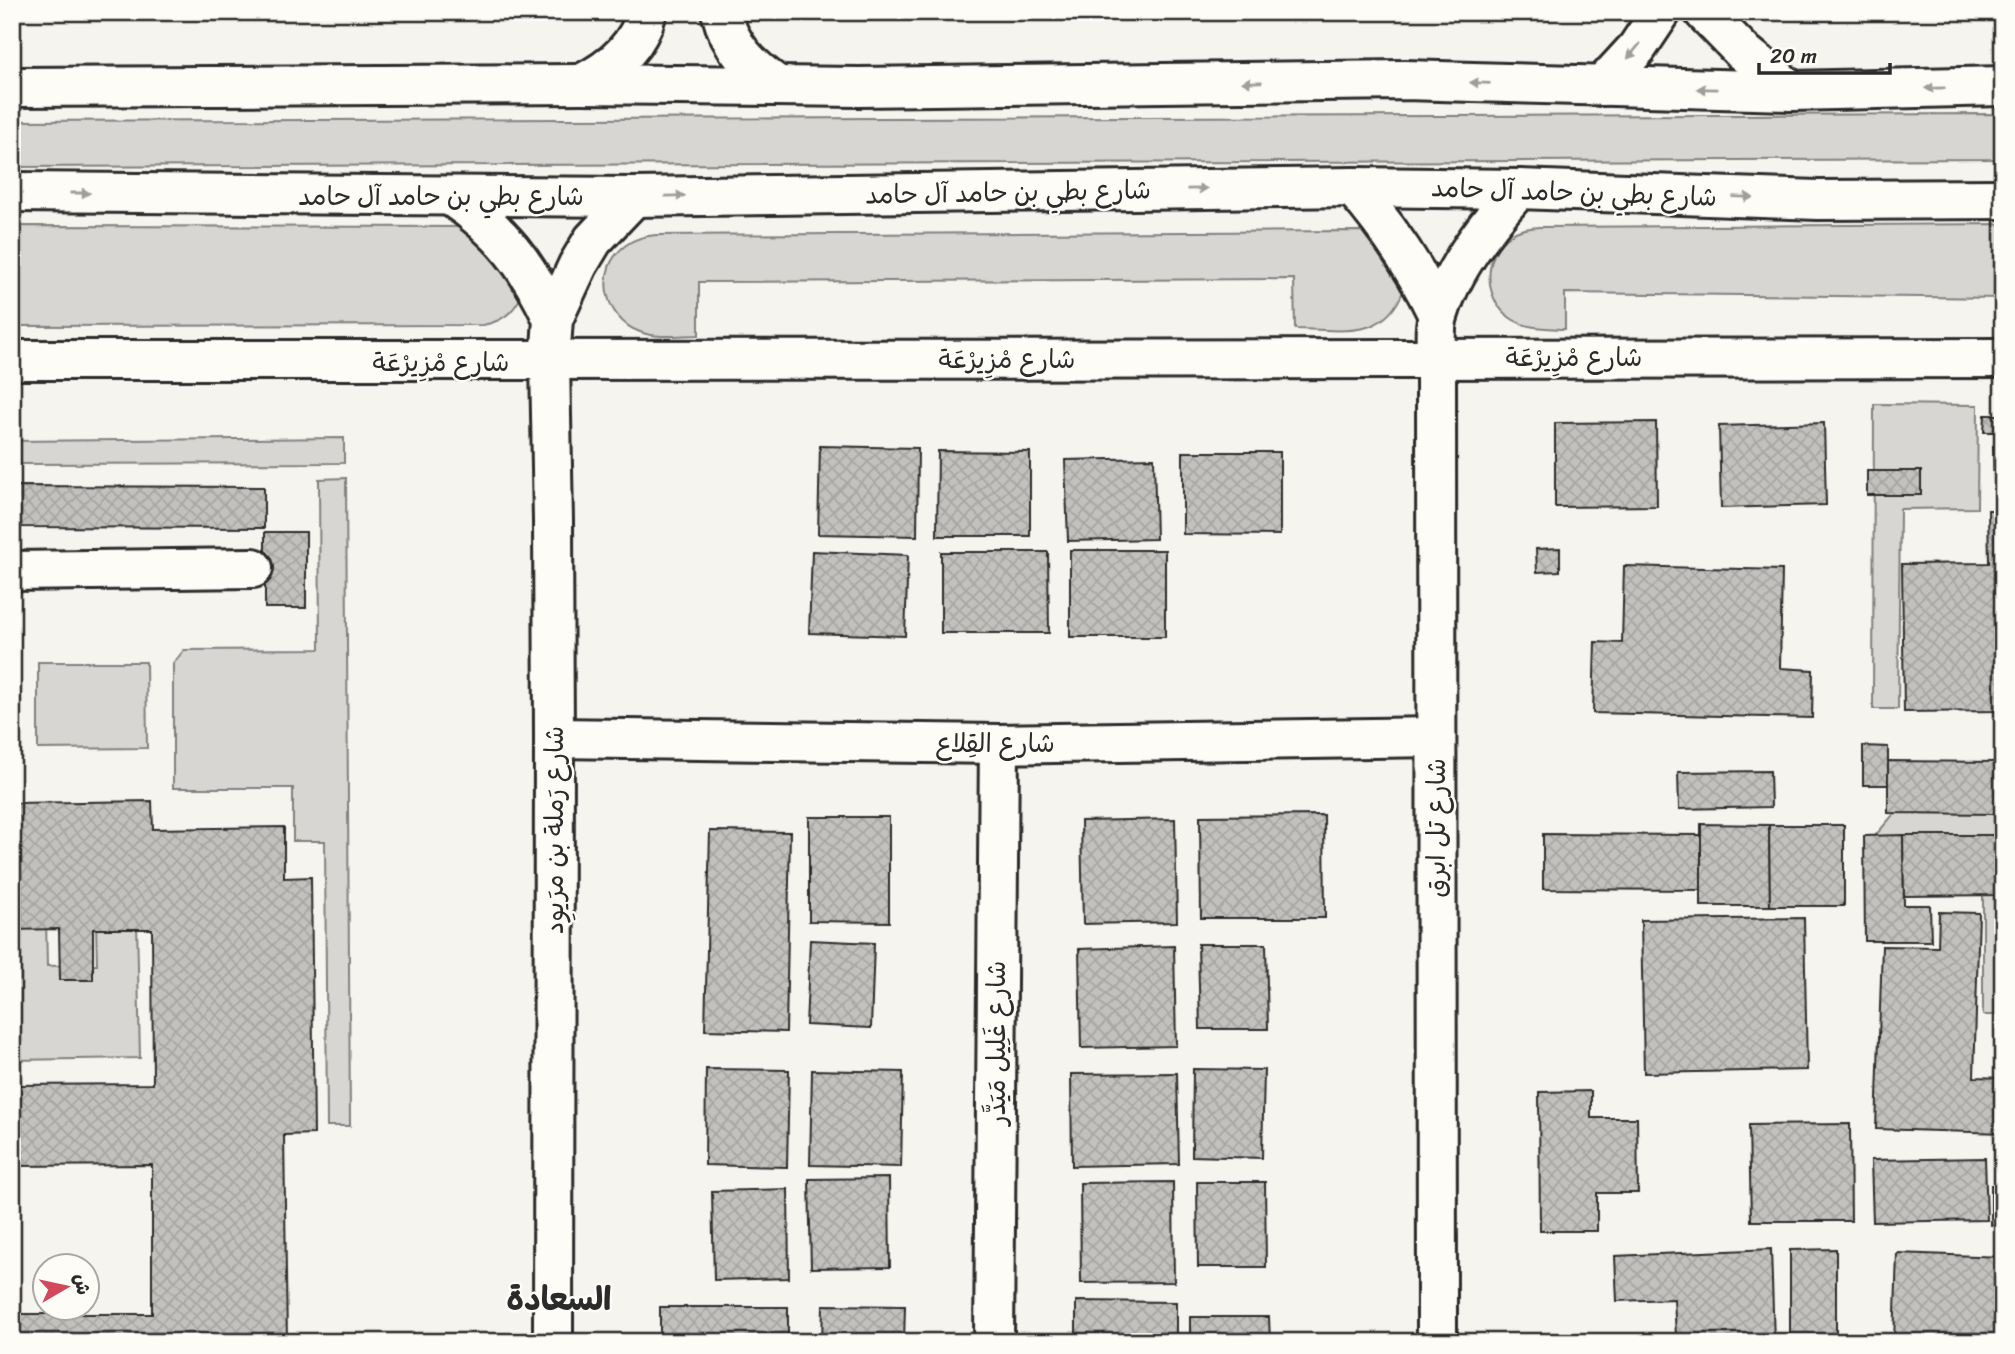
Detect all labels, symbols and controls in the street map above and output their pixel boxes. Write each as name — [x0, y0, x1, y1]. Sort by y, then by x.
scale bar — [1759, 32, 1891, 76]
text: 20 m — [1770, 37, 1817, 75]
one-way arrow — [1626, 41, 1641, 59]
one-way arrow — [1241, 76, 1263, 88]
one-way arrow — [1468, 77, 1490, 88]
one-way arrow — [1923, 82, 1945, 94]
one-way arrow — [1696, 83, 1718, 94]
street label: شارع بطي بن حامد آل حامد — [1430, 164, 1718, 220]
street label: شارع بطي بن حامد آل حامد — [865, 167, 1151, 217]
street label: شارع بطي بن حامد آل حامد — [298, 173, 584, 219]
one-way arrow — [1186, 183, 1208, 195]
one-way arrow — [70, 187, 92, 199]
one-way arrow — [665, 191, 687, 202]
one-way arrow — [1732, 191, 1754, 202]
street label: شارع مْزِيرْعَة — [1506, 334, 1642, 380]
street label: شارع مْزِيرْعَة — [939, 336, 1075, 382]
street label: شارع مْزِيرْعَة — [373, 339, 509, 385]
street label: شارع القِلاع — [935, 720, 1055, 766]
street label: شارع رَملة بن مرَيوِد — [531, 726, 577, 934]
street label: شارع تل ابرق — [1413, 758, 1459, 898]
street label: شارع غَلِيل مَيَدَّر — [973, 961, 1019, 1127]
north arrow — [32, 1252, 102, 1322]
district label: السعادة — [506, 1270, 612, 1328]
text: ش — [64, 1272, 100, 1297]

